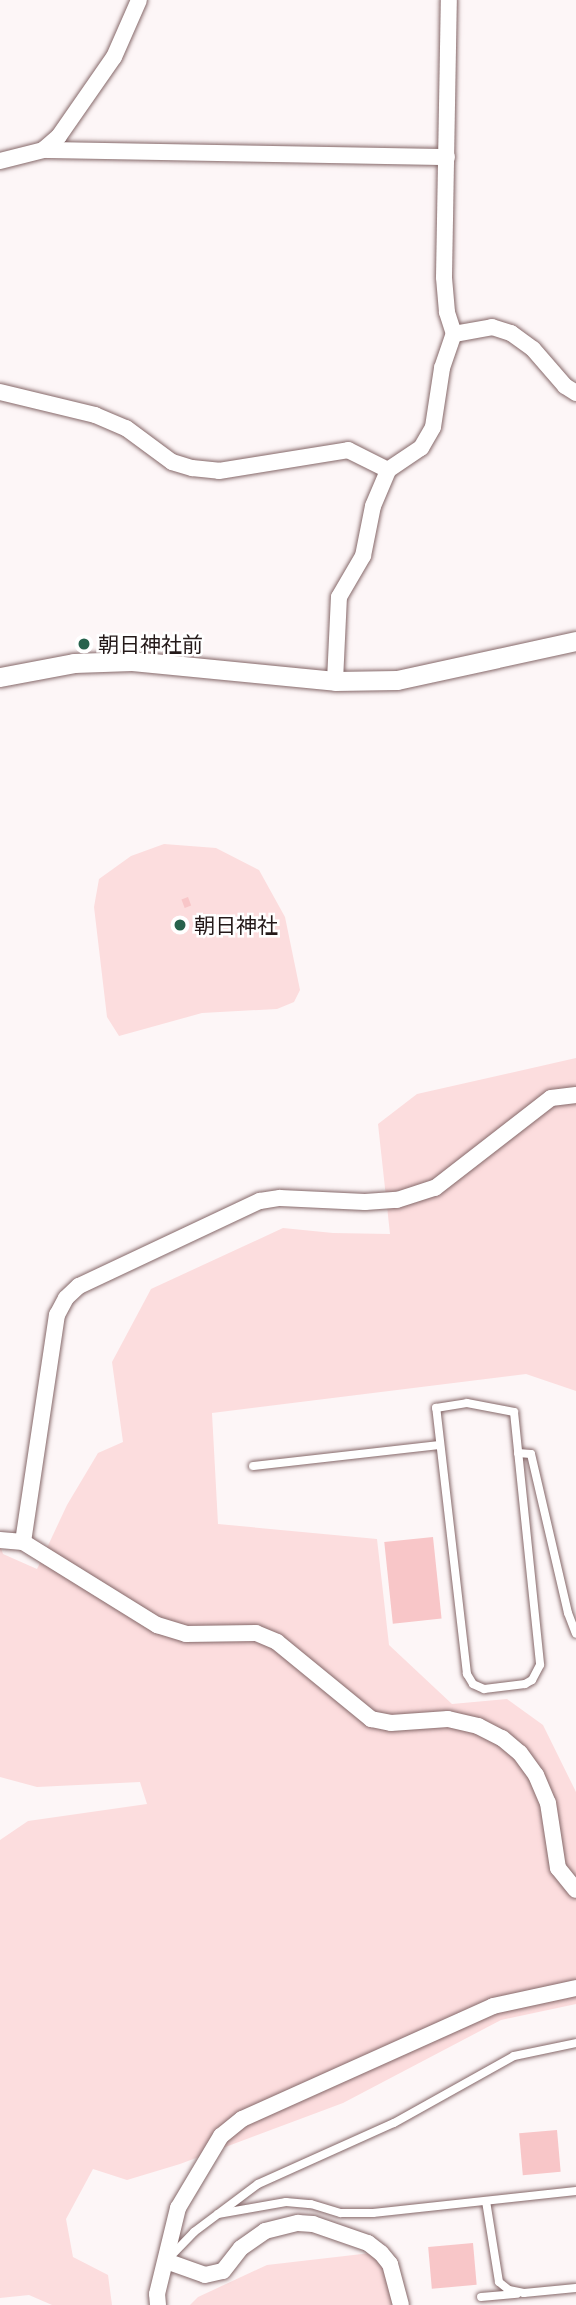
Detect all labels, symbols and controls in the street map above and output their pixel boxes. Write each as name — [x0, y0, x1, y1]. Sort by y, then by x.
place label: 朝日神社前 — [98, 631, 203, 657]
marker: 朝日神社前 — [76, 636, 92, 652]
place label: 朝日神社 — [194, 912, 278, 938]
marker: 朝日神社 — [172, 917, 188, 933]

